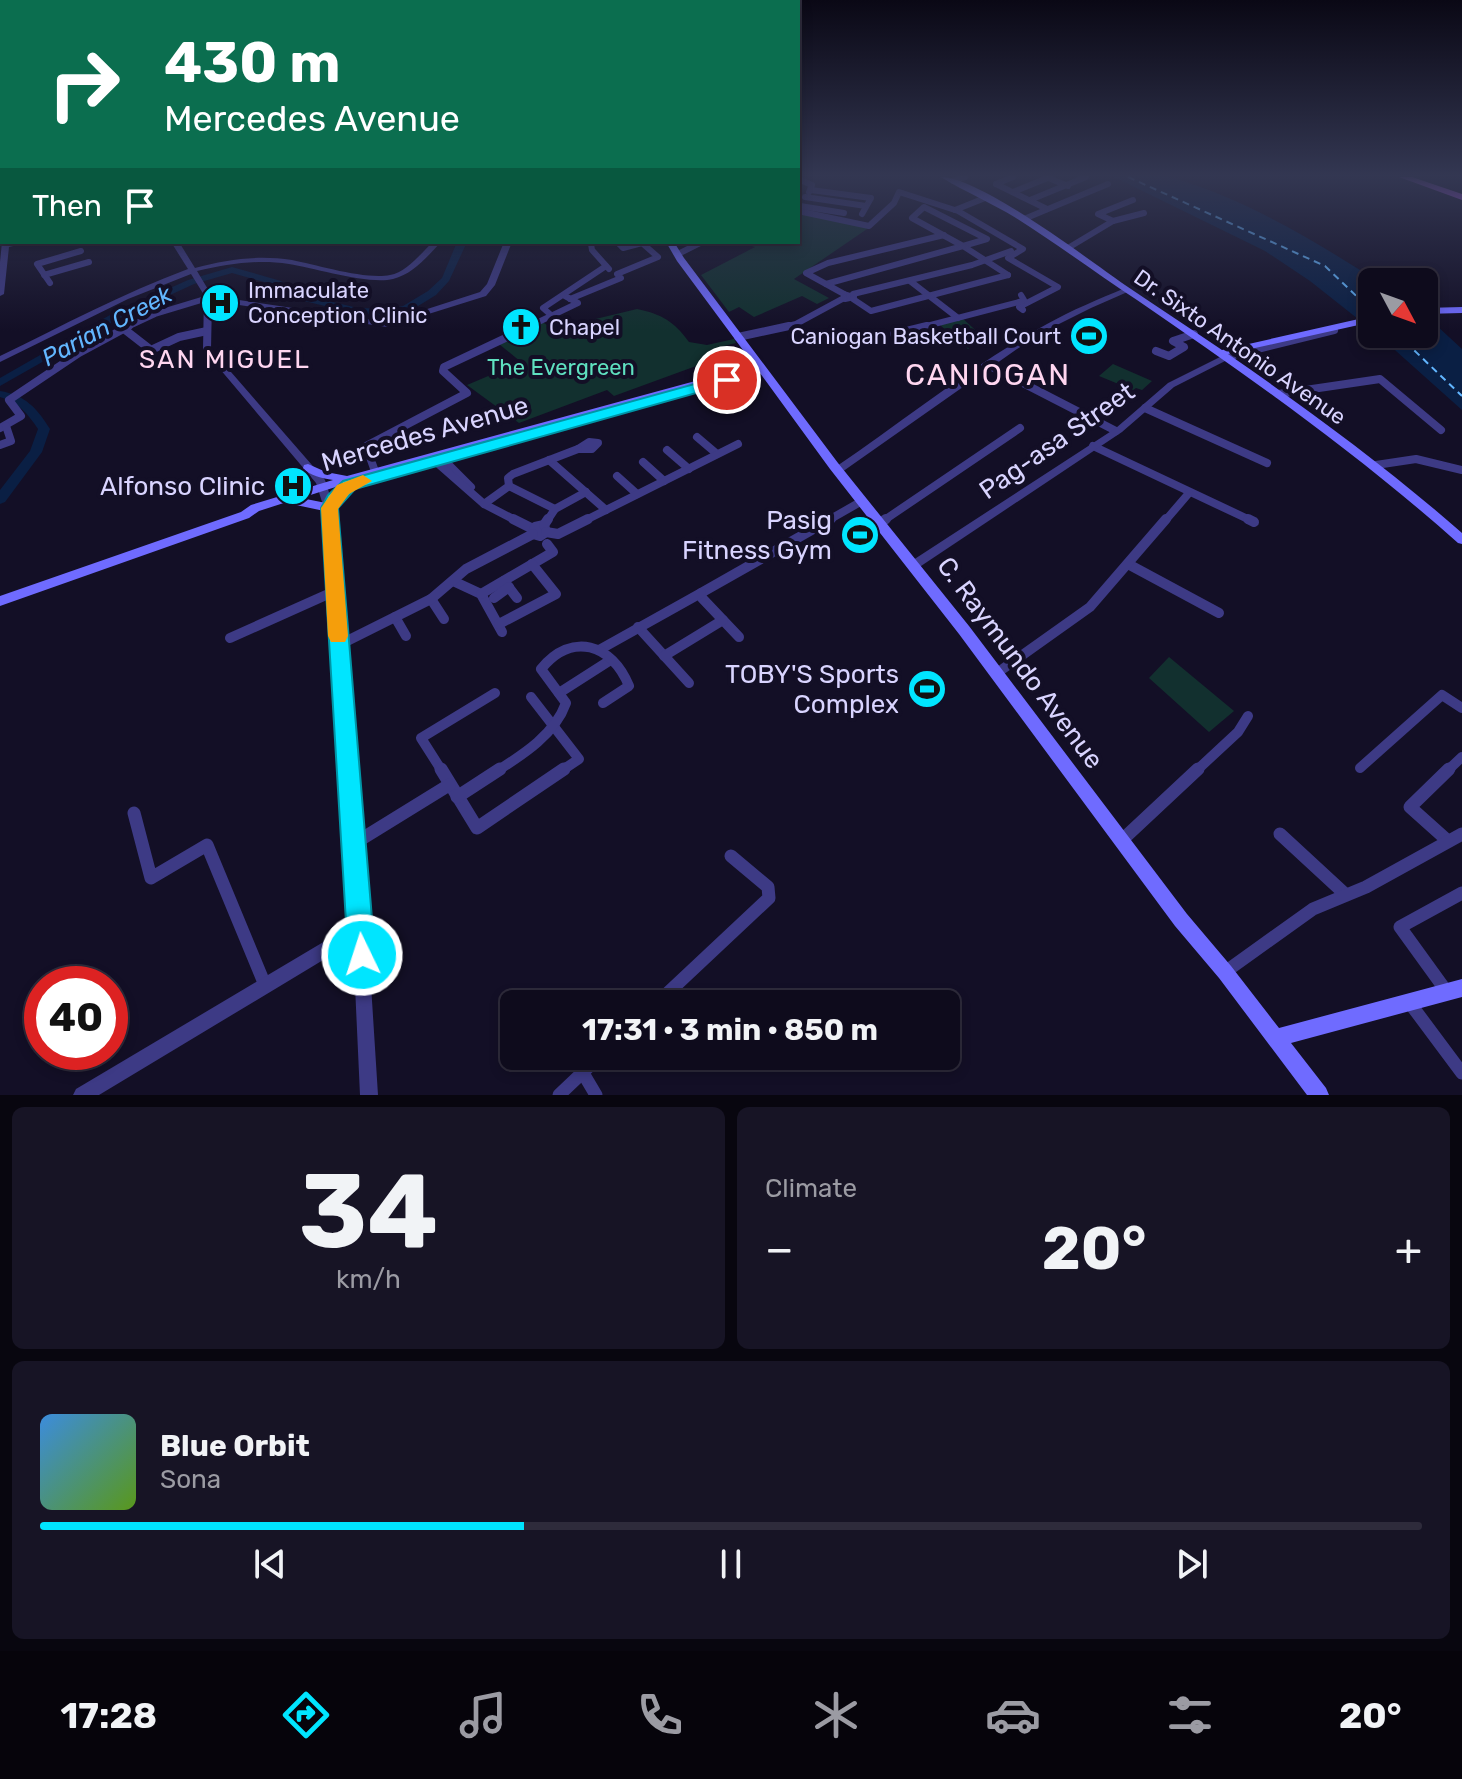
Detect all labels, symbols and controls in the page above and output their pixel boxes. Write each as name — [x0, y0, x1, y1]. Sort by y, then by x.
text: 430 m — [164, 30, 340, 96]
icon: right — [32, 32, 136, 136]
text: Mercedes Avenue — [164, 97, 460, 140]
icon: arrive — [118, 184, 162, 228]
text: Then — [32, 188, 102, 224]
street label: Dr. Sixto Antonio Avenue — [1129, 264, 1351, 430]
north arrow — [1358, 268, 1438, 348]
map controls — [1358, 268, 1438, 348]
place label: Immaculate Conception Clinic — [248, 277, 427, 329]
water label: Parian Creek — [37, 280, 177, 372]
hospital icon: Immaculate Conception Clinic — [199, 282, 241, 324]
church icon: Chapel — [500, 306, 542, 348]
place label: Chapel — [549, 314, 620, 341]
sports icon: Caniogan Basketball Court — [1068, 315, 1110, 357]
place label: Caniogan Basketball Court — [790, 323, 1061, 350]
district label: SAN MIGUEL — [139, 344, 311, 375]
pin — [693, 346, 761, 414]
park label: The Evergreen — [487, 354, 635, 381]
district label: CANIOGAN — [905, 357, 1071, 393]
icon: arrive — [705, 358, 749, 402]
street label: Pag-asa Street — [974, 376, 1140, 506]
street label: Mercedes Avenue — [318, 390, 532, 478]
hospital icon: Alfonso Clinic — [272, 465, 314, 507]
place label: Alfonso Clinic — [100, 471, 265, 502]
place label: Pasig Fitness Gym — [682, 505, 832, 566]
sports icon: Pasig Fitness Gym — [839, 514, 881, 556]
street label: C. Raymundo Avenue — [930, 551, 1110, 775]
place label: TOBY'S Sports Complex — [725, 659, 899, 720]
sports icon: TOBY'S Sports Complex — [906, 668, 948, 710]
position arrow — [320, 913, 404, 997]
speed limit sign: 40 — [24, 966, 128, 1070]
text: 17:31 · 3 min · 850 m — [582, 1012, 878, 1048]
text: 34 — [299, 1150, 438, 1273]
text: Climate — [765, 1173, 857, 1204]
text: 20° — [1042, 1213, 1146, 1284]
text: − — [765, 1223, 794, 1275]
text: + — [1395, 1223, 1422, 1275]
text: km/h — [336, 1264, 401, 1295]
text: Blue Orbit — [160, 1428, 310, 1464]
text: Sona — [160, 1464, 221, 1495]
icon: previous — [248, 1542, 292, 1586]
icon: pause — [709, 1542, 753, 1586]
icon: next — [1170, 1542, 1214, 1586]
icon: directions — [278, 1687, 334, 1743]
icon: music — [455, 1687, 511, 1743]
icon: phone — [632, 1687, 688, 1743]
icon: climate — [808, 1687, 864, 1743]
icon: car — [985, 1687, 1041, 1743]
icon: filters — [1162, 1687, 1218, 1743]
text: 17:28 — [60, 1694, 157, 1737]
text: 20° — [1339, 1694, 1402, 1737]

